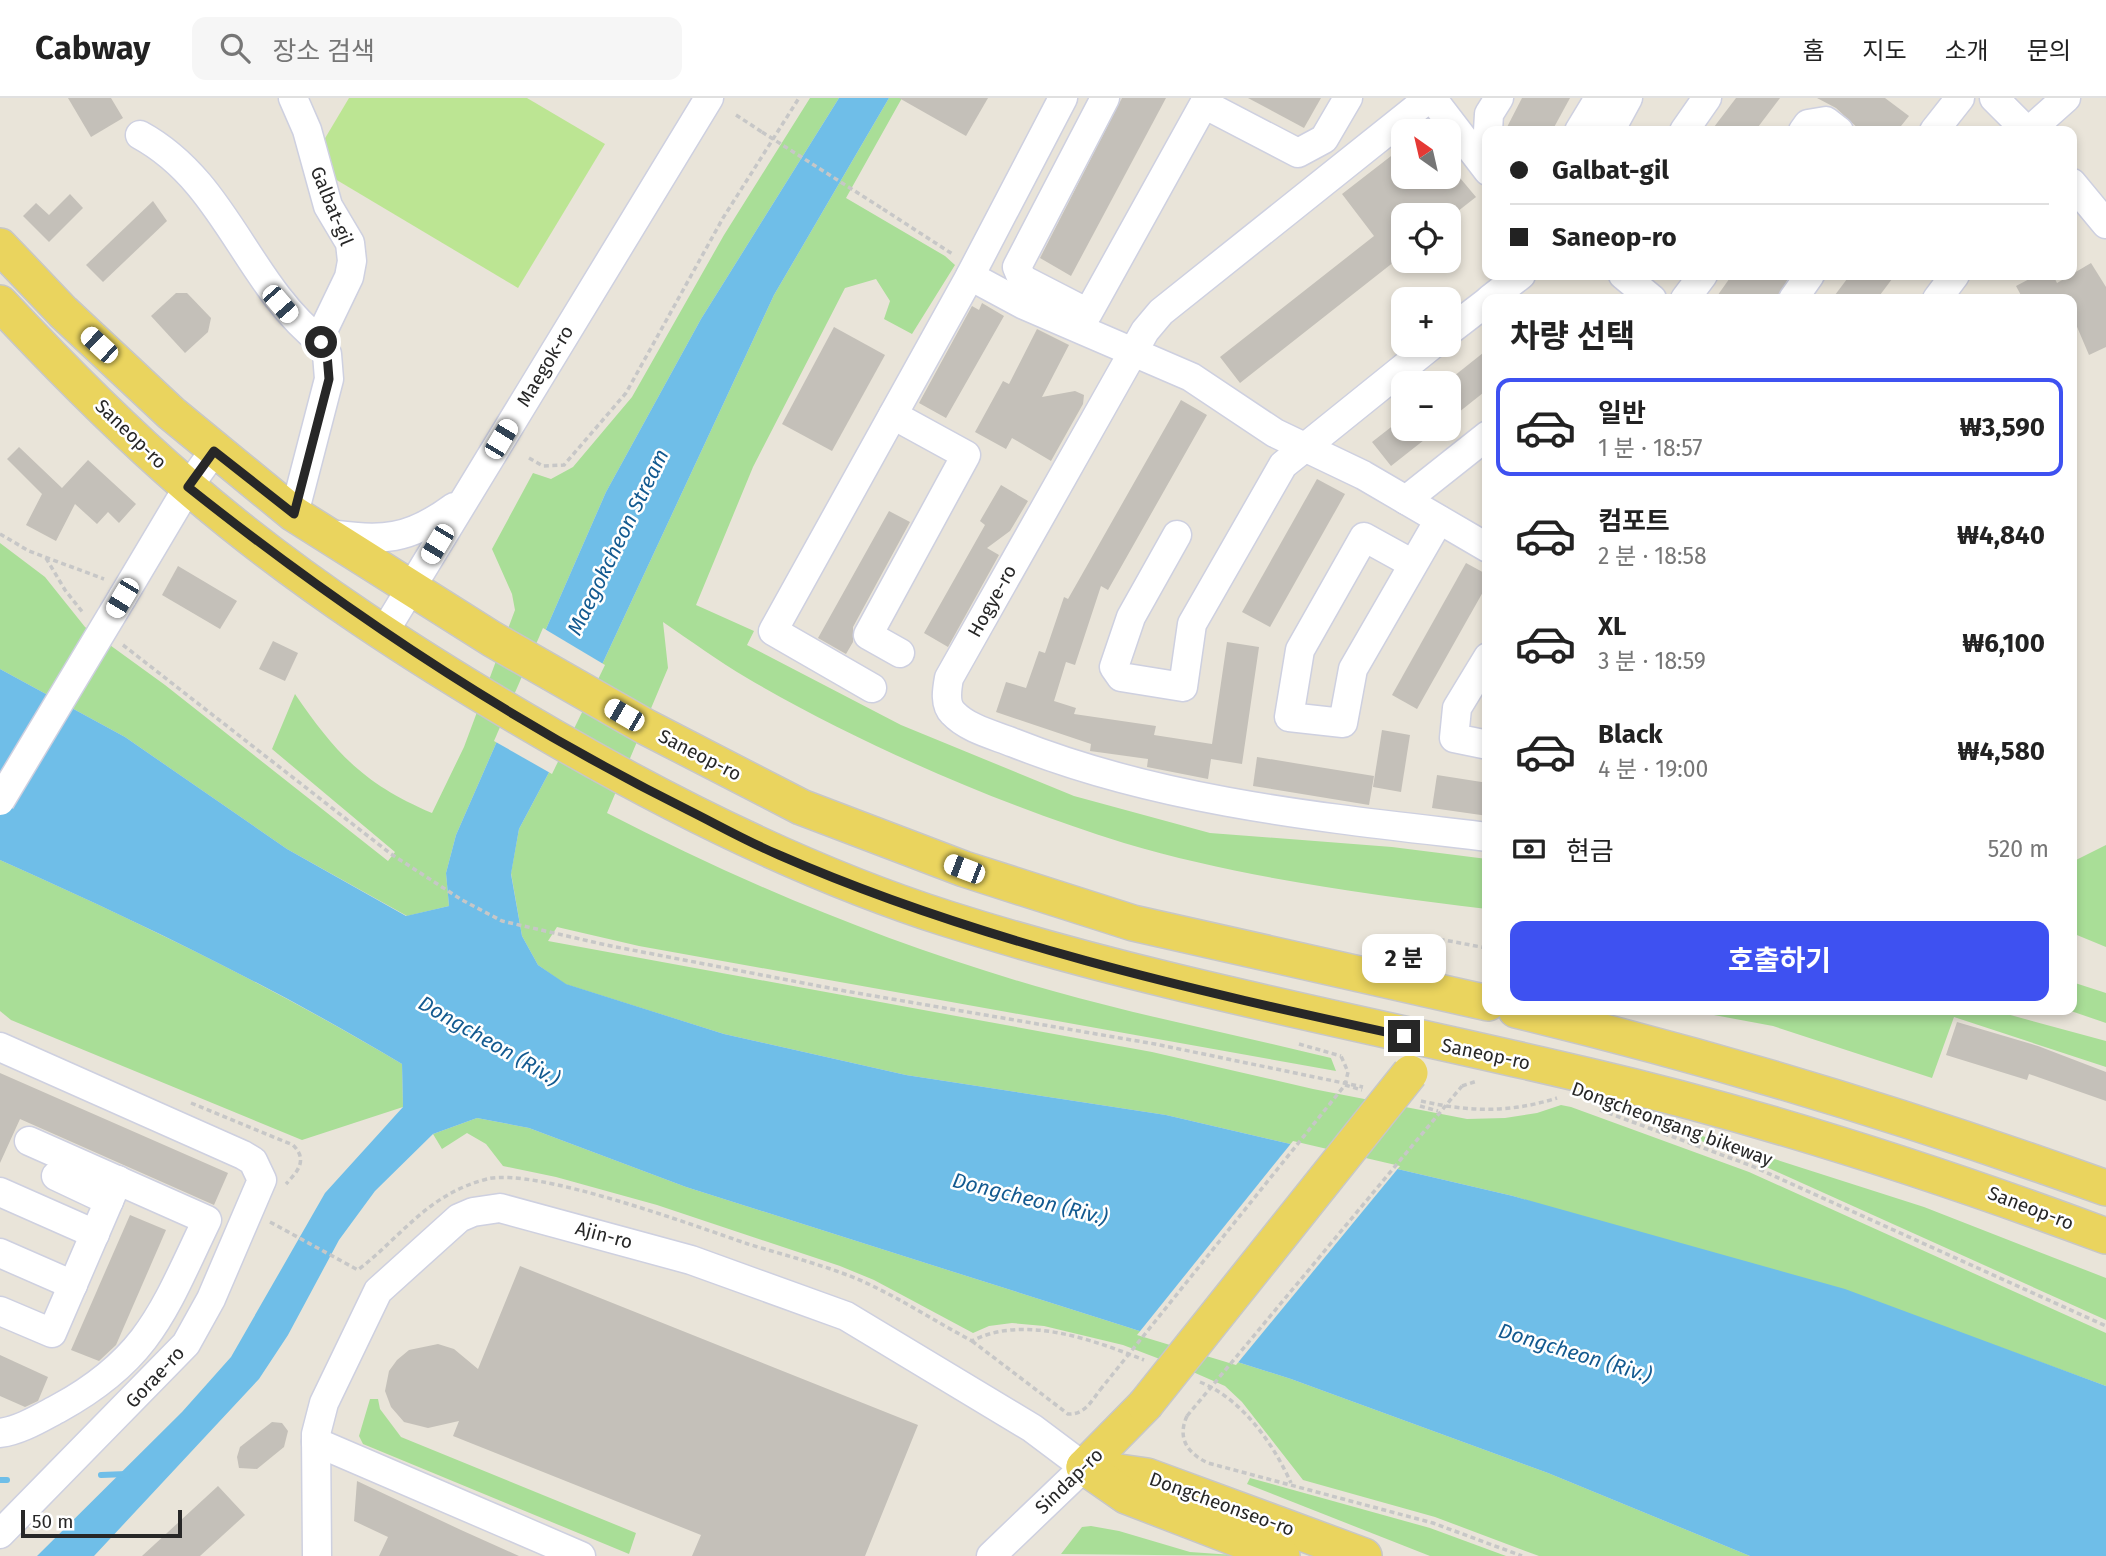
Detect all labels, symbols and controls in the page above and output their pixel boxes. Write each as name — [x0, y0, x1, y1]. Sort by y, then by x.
search box — [192, 17, 682, 80]
text: Cabway — [35, 28, 150, 68]
icon: search — [216, 29, 254, 67]
text: 장소 검색 — [272, 36, 375, 67]
text: 홈 — [1802, 37, 1824, 65]
text: 지도 — [1862, 37, 1907, 65]
text: 소개 — [1945, 37, 1989, 65]
text: 문의 — [2027, 37, 2071, 65]
north arrow — [1391, 119, 1461, 189]
map controls — [1391, 119, 1461, 441]
text: Galbat-gil — [1552, 155, 1669, 186]
street label: Galbat-gil — [306, 163, 358, 250]
button: locate — [1391, 203, 1461, 273]
text: Saneop-ro — [1552, 222, 1677, 253]
car — [259, 281, 302, 327]
button: + — [1391, 287, 1461, 357]
text: 차량 선택 — [1510, 317, 1635, 355]
street label: Maegok-ro — [512, 321, 578, 411]
car — [77, 323, 122, 367]
route start — [305, 326, 337, 358]
button: − — [1391, 371, 1461, 441]
street label: Saneop-ro — [91, 394, 171, 474]
icon: car — [1514, 396, 1577, 459]
text: 일반 — [1598, 398, 1646, 429]
text: ₩3,590 — [1960, 412, 2045, 443]
car — [482, 416, 521, 462]
text: 1 분 · 18:57 — [1598, 434, 1702, 462]
water label: Maegokcheon Stream — [562, 445, 674, 639]
icon: car — [1514, 504, 1577, 567]
text: 컴포트 — [1598, 506, 1670, 537]
text: ₩4,840 — [1957, 520, 2045, 551]
car — [418, 521, 457, 567]
text: 2 분 · 18:58 — [1598, 542, 1707, 570]
street label: Hogye-ro — [963, 561, 1021, 641]
car — [103, 575, 142, 621]
text: XL — [1598, 611, 1626, 642]
icon: car — [1514, 612, 1577, 675]
text: ₩6,100 — [1962, 628, 2045, 659]
text: 3 분 · 18:59 — [1598, 647, 1706, 675]
car — [601, 695, 648, 735]
text: Black — [1598, 719, 1663, 750]
icon: car — [1514, 720, 1577, 783]
street label: Saneop-ro — [655, 724, 745, 786]
text: ₩4,580 — [1958, 736, 2045, 767]
text: 4 분 · 19:00 — [1598, 755, 1708, 783]
icon: cash — [1510, 830, 1548, 868]
text: 520 m — [1988, 835, 2049, 863]
text: 현금 — [1566, 836, 1614, 867]
car — [941, 852, 988, 886]
button: 호출하기 — [1510, 921, 2049, 1001]
callout: 2 분 — [1362, 934, 1446, 984]
text: 2 분 — [1385, 944, 1423, 972]
water label: Dongcheon (Riv.) — [414, 990, 565, 1092]
route end — [1388, 1020, 1420, 1052]
street label: Saneop-ro — [1440, 1033, 1532, 1075]
street label: Dongcheongang bikeway — [1568, 1077, 1776, 1171]
water label: Dongcheon (Riv.) — [950, 1167, 1110, 1231]
street label: Saneop-ro — [1985, 1181, 2077, 1235]
street label: Ajin-ro — [573, 1216, 635, 1254]
water label: Dongcheon (Riv.) — [1495, 1317, 1655, 1389]
street label: Gorae-ro — [121, 1341, 189, 1413]
street label: Sindap-ro — [1030, 1443, 1108, 1519]
street label: Dongcheonseo-ro — [1146, 1467, 1298, 1541]
scale bar — [21, 1507, 182, 1539]
text: 50 m — [32, 1510, 73, 1533]

